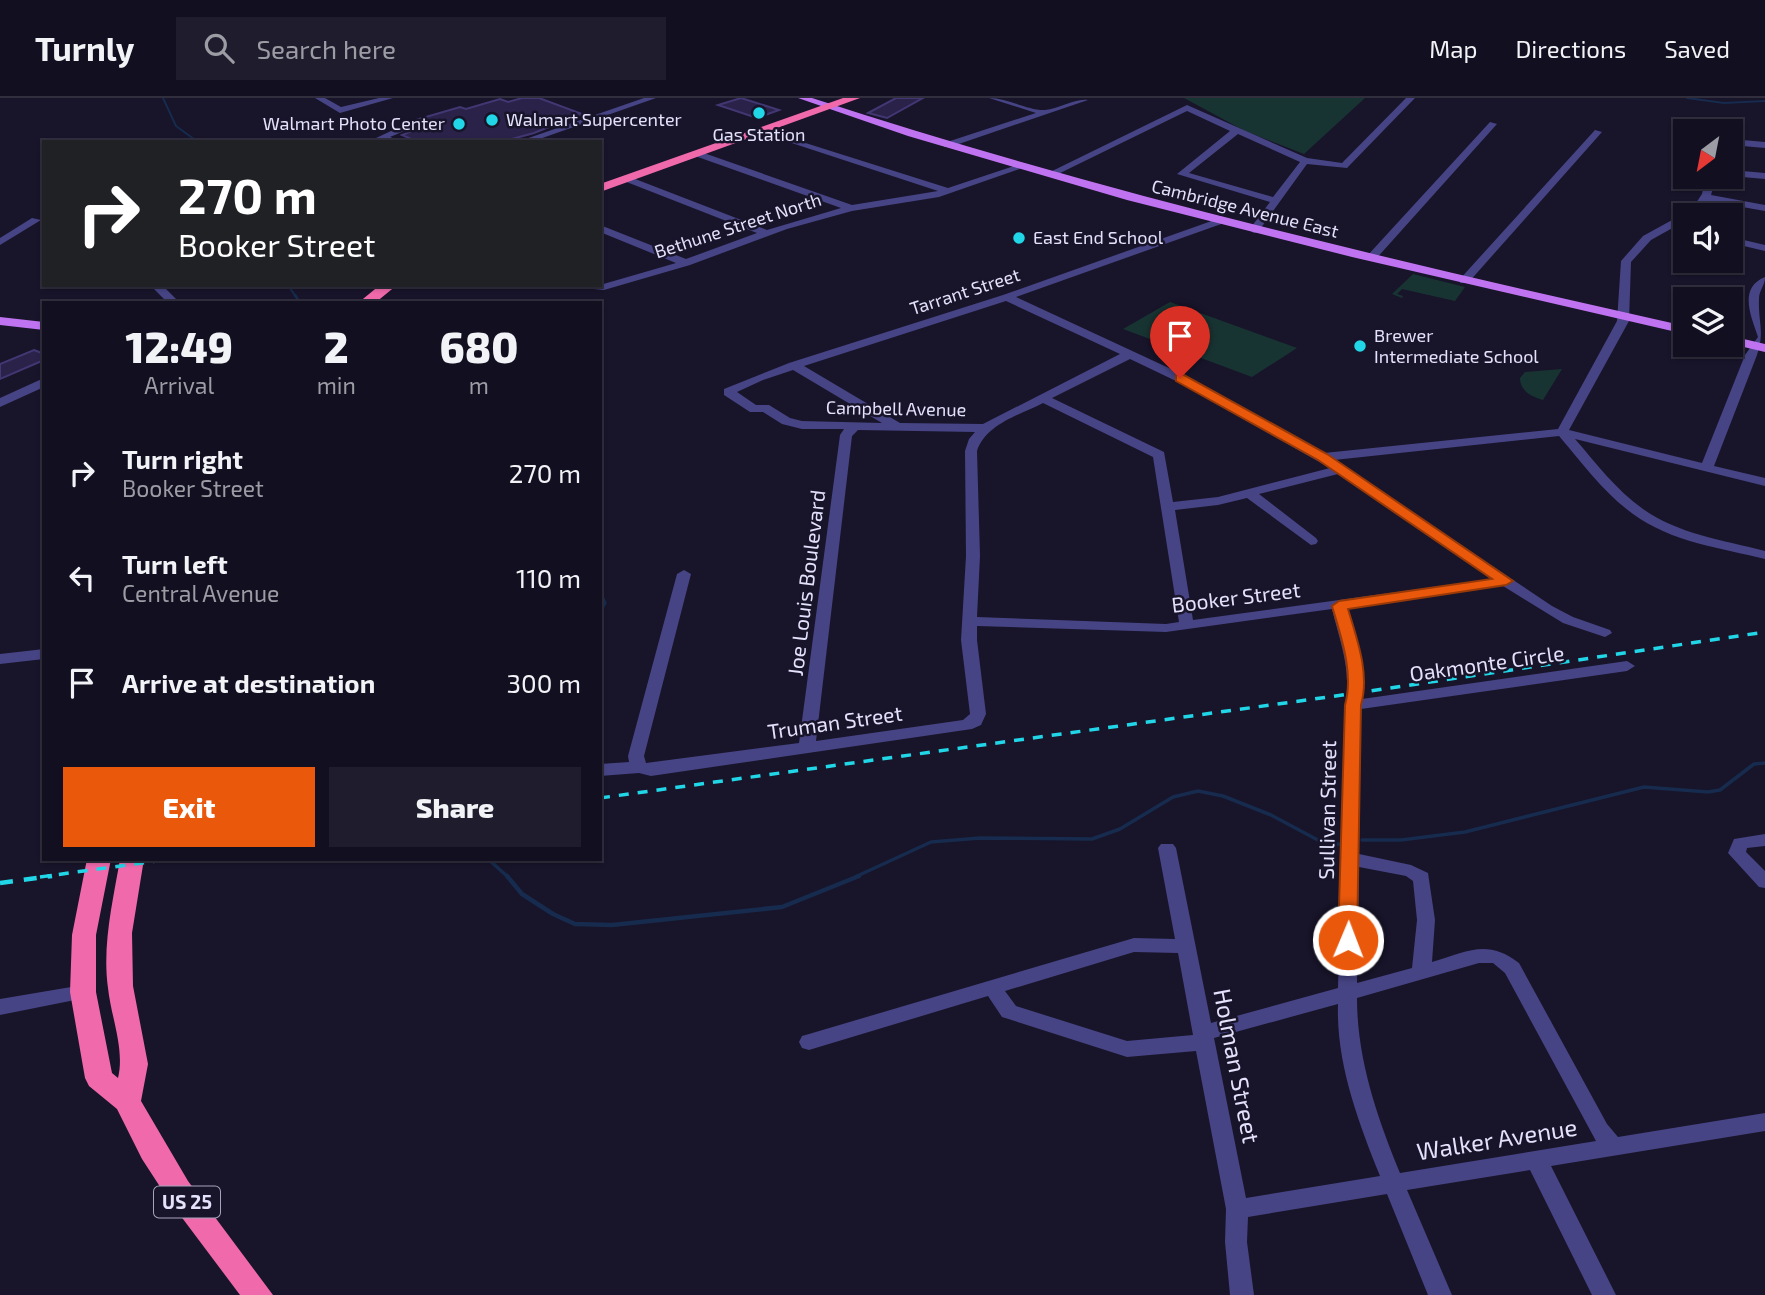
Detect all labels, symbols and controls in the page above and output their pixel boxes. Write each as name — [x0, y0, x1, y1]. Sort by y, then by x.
search box — [176, 17, 666, 80]
text: Turnly — [35, 28, 134, 68]
icon: search — [200, 29, 238, 67]
text: Search here — [256, 33, 396, 64]
text: Map — [1429, 34, 1477, 63]
text: Directions — [1515, 34, 1626, 63]
text: Saved — [1664, 34, 1730, 63]
marker: Gas Station — [751, 105, 767, 121]
place label: Walmart Supercenter — [506, 108, 682, 130]
place label: Walmart Photo Center — [263, 112, 445, 134]
marker: Walmart Supercenter — [484, 112, 500, 128]
marker: Walmart Photo Center — [451, 116, 467, 132]
north arrow — [1673, 119, 1743, 189]
map controls — [1673, 119, 1743, 357]
place label: Gas Station — [712, 123, 806, 145]
text: 270 m — [178, 165, 317, 224]
icon: right — [63, 168, 154, 259]
street label: Cambridge Avenue East — [1150, 174, 1341, 242]
street label: Bethune Street North — [652, 188, 824, 262]
button: sound — [1673, 203, 1743, 273]
text: Booker Street — [178, 225, 375, 263]
place label: East End School — [1033, 226, 1164, 248]
marker: East End School — [1011, 230, 1027, 246]
street label: Tarrant Street — [907, 263, 1023, 319]
button: layers — [1673, 287, 1743, 357]
pin — [1150, 306, 1210, 378]
icon: arrive — [1161, 317, 1199, 355]
text: 12:49 — [126, 321, 233, 371]
text: 2 — [324, 321, 349, 371]
text: 680 — [439, 321, 518, 371]
place label: Brewer Intermediate School — [1374, 324, 1539, 367]
marker: Brewer Intermediate School — [1352, 338, 1368, 354]
text: Arrival — [144, 371, 214, 399]
text: min — [317, 371, 356, 399]
text: m — [469, 371, 489, 399]
street label: Campbell Avenue — [826, 396, 966, 420]
text: Turn right — [122, 443, 243, 474]
icon: right — [63, 454, 101, 492]
text: 270 m — [509, 457, 581, 488]
text: Booker Street — [122, 474, 264, 502]
street label: Joe Louis Boulevard — [782, 488, 829, 677]
text: Turn left — [122, 548, 228, 579]
icon: left — [63, 559, 101, 597]
text: 110 m — [516, 562, 581, 593]
street label: Booker Street — [1170, 576, 1302, 617]
text: Central Avenue — [122, 579, 279, 607]
street label: Oakmonte Circle — [1408, 639, 1566, 686]
icon: arrive — [63, 664, 101, 702]
text: Arrive at destination — [122, 667, 375, 698]
text: 300 m — [507, 667, 581, 698]
street label: Truman Street — [766, 700, 904, 743]
street label: Sullivan Street — [1313, 740, 1340, 880]
button: Exit — [63, 767, 315, 847]
button: Share — [329, 767, 581, 847]
position arrow — [1311, 903, 1385, 977]
street label: Holman Street — [1208, 986, 1267, 1146]
street label: Walker Avenue — [1415, 1112, 1579, 1165]
road number: US 25 — [154, 1186, 220, 1218]

